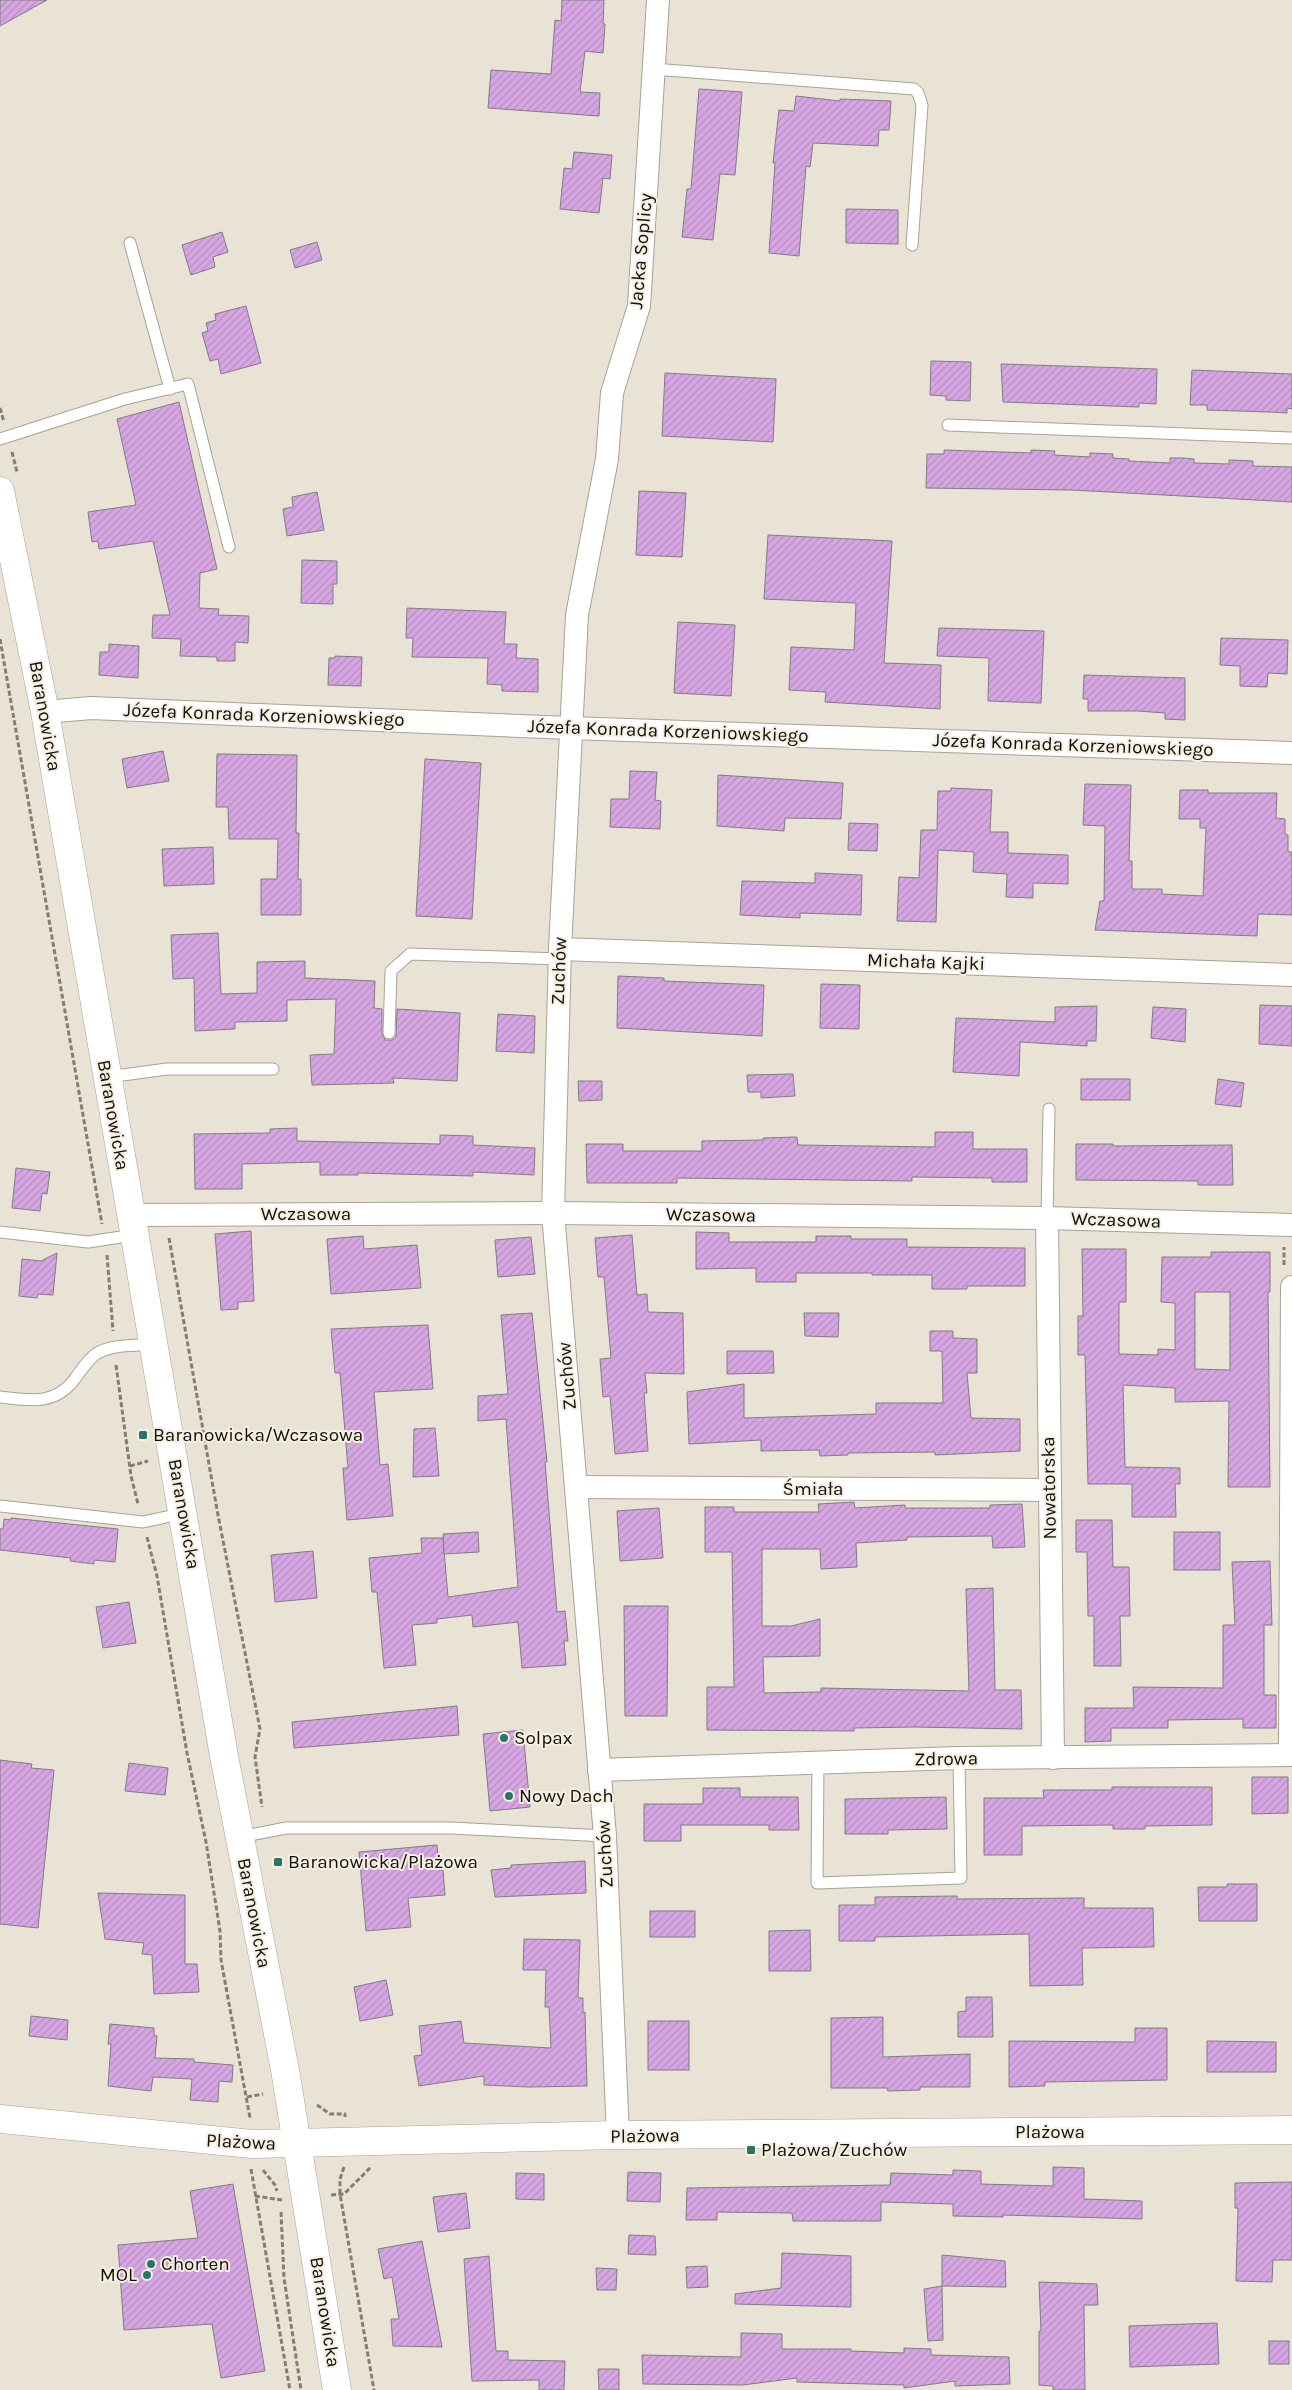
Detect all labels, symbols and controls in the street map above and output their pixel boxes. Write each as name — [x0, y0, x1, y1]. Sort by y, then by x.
street label: Jacka Soplicy — [625, 192, 657, 310]
street label: Baranowicka — [24, 659, 66, 773]
street label: Józefa Konrada Korzeniowskiego — [123, 699, 405, 731]
street label: Józefa Konrada Korzeniowskiego — [527, 715, 809, 747]
street label: Józefa Konrada Korzeniowskiego — [932, 729, 1214, 761]
street label: Zuchów — [547, 936, 571, 1005]
street label: Michała Kajki — [867, 949, 985, 975]
street label: Baranowicka — [92, 1058, 134, 1172]
street label: Wczasowa — [261, 1203, 351, 1225]
street label: Wczasowa — [666, 1203, 756, 1227]
street label: Wczasowa — [1071, 1207, 1161, 1233]
street label: Zuchów — [553, 1341, 581, 1411]
place label: Baranowicka/Wczasowa — [153, 1424, 363, 1446]
marker: Baranowicka/Wczasowa — [137, 1429, 149, 1441]
street label: Nowatorska — [1037, 1436, 1061, 1540]
street label: Baranowicka — [163, 1457, 205, 1571]
street label: Śmiała — [782, 1477, 844, 1500]
place label: Solpax — [514, 1727, 573, 1749]
marker: Solpax — [498, 1732, 510, 1744]
street label: Zdrowa — [914, 1747, 978, 1771]
place label: Nowy Dach — [519, 1785, 614, 1807]
marker: Nowy Dach — [503, 1790, 515, 1802]
street label: Zuchów — [592, 1819, 618, 1889]
place label: Baranowicka/Plażowa — [288, 1851, 478, 1873]
street label: Baranowicka — [233, 1856, 275, 1970]
marker: Baranowicka/Plażowa — [272, 1856, 284, 1868]
street label: Plażowa — [1015, 2121, 1085, 2143]
street label: Plażowa — [610, 2124, 680, 2148]
street label: Plażowa — [206, 2129, 276, 2155]
place label: Plażowa/Zuchów — [761, 2139, 908, 2161]
marker: Plażowa/Zuchów — [745, 2144, 757, 2156]
place label: Chorten — [161, 2253, 230, 2275]
street label: Baranowicka — [305, 2255, 345, 2369]
marker: Chorten — [145, 2258, 157, 2270]
place label: MOL — [100, 2264, 137, 2286]
marker: MOL — [141, 2269, 153, 2281]

